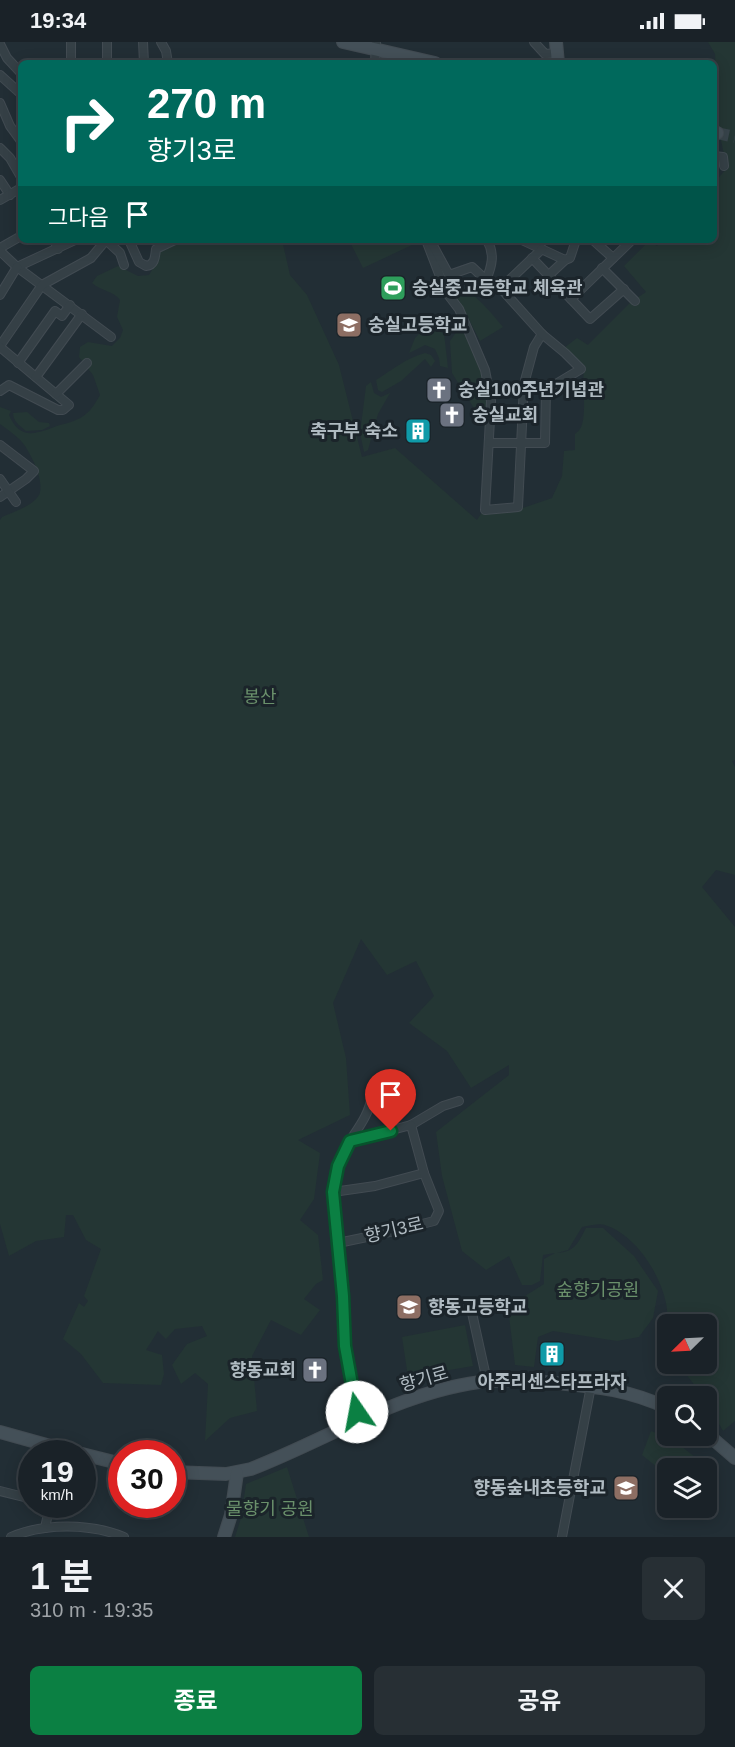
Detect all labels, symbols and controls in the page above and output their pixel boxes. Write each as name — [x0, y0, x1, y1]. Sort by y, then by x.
text: 19:34 — [30, 8, 86, 33]
text: 270 m — [147, 80, 266, 127]
icon: right — [48, 84, 126, 162]
text: 향기3로 — [147, 136, 237, 166]
icon: arrive — [121, 198, 154, 231]
text: 그다음 — [48, 205, 109, 230]
sports icon: 숭실중고등학교 체육관 — [378, 273, 408, 303]
place label: 숭실중고등학교 체육관 — [412, 278, 583, 298]
school or university icon: 숭실고등학교 — [334, 310, 364, 340]
place label: 숭실고등학교 — [368, 315, 467, 335]
church icon: 숭실100주년기념관 — [424, 375, 454, 405]
place label: 숭실100주년기념관 — [458, 380, 604, 400]
church icon: 숭실교회 — [437, 400, 467, 430]
place label: 숭실교회 — [472, 405, 538, 425]
building icon: 축구부 숙소 — [403, 416, 433, 446]
place label: 축구부 숙소 — [310, 421, 398, 441]
park label: 봉산 — [243, 687, 277, 707]
pin — [365, 1069, 416, 1131]
icon: arrive — [374, 1078, 407, 1111]
street label: 향기3로 — [363, 1214, 425, 1246]
park label: 숲향기공원 — [557, 1280, 639, 1300]
school or university icon: 향동고등학교 — [394, 1292, 424, 1322]
place label: 향동고등학교 — [428, 1297, 527, 1317]
north arrow — [657, 1314, 717, 1374]
map controls — [657, 1314, 717, 1518]
building icon: 아주리센스타프라자 — [537, 1339, 567, 1369]
church icon: 향동교회 — [300, 1355, 330, 1385]
place label: 향동교회 — [230, 1360, 296, 1380]
street label: 향기로 — [397, 1363, 451, 1395]
place label: 아주리센스타프라자 — [477, 1372, 627, 1392]
position arrow — [325, 1380, 389, 1444]
button: search — [657, 1386, 717, 1446]
speed limit sign: 30 — [108, 1440, 186, 1518]
text: 19 — [40, 1455, 74, 1488]
button: layers — [657, 1458, 717, 1518]
school or university icon: 향동숲내초등학교 — [611, 1473, 641, 1503]
place label: 향동숲내초등학교 — [474, 1478, 606, 1498]
text: km/h — [41, 1486, 73, 1503]
park label: 물향기 공원 — [226, 1499, 314, 1519]
text: 1 분 — [30, 1556, 93, 1597]
button: close — [642, 1557, 705, 1620]
text: 310 m · 19:35 — [30, 1599, 153, 1621]
button: 종료 — [30, 1666, 362, 1735]
button: 공유 — [374, 1666, 705, 1735]

